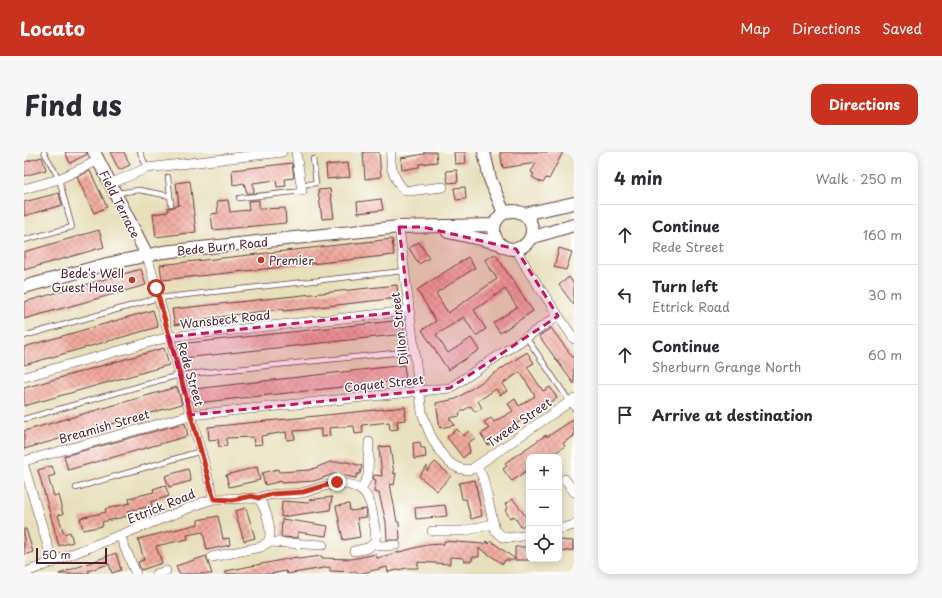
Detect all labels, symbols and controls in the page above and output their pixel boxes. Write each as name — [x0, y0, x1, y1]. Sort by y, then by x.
text: Locato — [20, 14, 85, 42]
text: Map — [740, 18, 770, 39]
text: Directions — [792, 18, 860, 39]
text: Saved — [882, 18, 922, 39]
text: Find us — [24, 83, 122, 126]
button: Directions — [811, 84, 918, 125]
text: 4 min — [614, 165, 662, 191]
street label: Field Terrace — [95, 167, 145, 241]
text: Walk · 250 m — [816, 169, 902, 188]
text: Continue — [652, 214, 720, 237]
icon: ahead — [614, 224, 636, 246]
text: 160 m — [863, 225, 902, 244]
street label: Bede Burn Road — [175, 232, 269, 260]
text: Rede Street — [652, 237, 724, 256]
place label: Premier — [269, 251, 314, 269]
marker: Premier — [256, 255, 266, 265]
place label: Bede's Well Guest House — [51, 264, 124, 296]
text: Turn left — [652, 274, 718, 297]
marker: Bede's Well Guest House — [127, 275, 137, 285]
route start — [147, 279, 165, 297]
icon: left — [614, 284, 636, 306]
text: 30 m — [868, 285, 902, 304]
street label: Dillon Street — [386, 291, 412, 367]
text: Ettrick Road — [652, 297, 730, 316]
street label: Wansbeck Road — [179, 305, 271, 333]
text: Continue — [652, 334, 720, 357]
street label: Rede Street — [173, 340, 209, 408]
icon: ahead — [614, 344, 636, 366]
text: 60 m — [868, 345, 902, 364]
text: Sherburn Grange North — [652, 357, 801, 376]
street label: Coquet Street — [343, 370, 425, 396]
street label: Tweed Street — [483, 393, 555, 451]
text: Arrive at destination — [652, 403, 813, 426]
street label: Breamish Street — [57, 404, 152, 448]
icon: arrive — [614, 404, 636, 426]
map controls — [526, 454, 562, 562]
button: + — [526, 454, 562, 490]
route end — [328, 473, 346, 491]
street label: Ettrick Road — [124, 484, 198, 528]
button: − — [526, 490, 562, 526]
button: locate — [526, 526, 562, 562]
scale bar — [36, 546, 107, 565]
text: 50 m — [42, 546, 71, 563]

